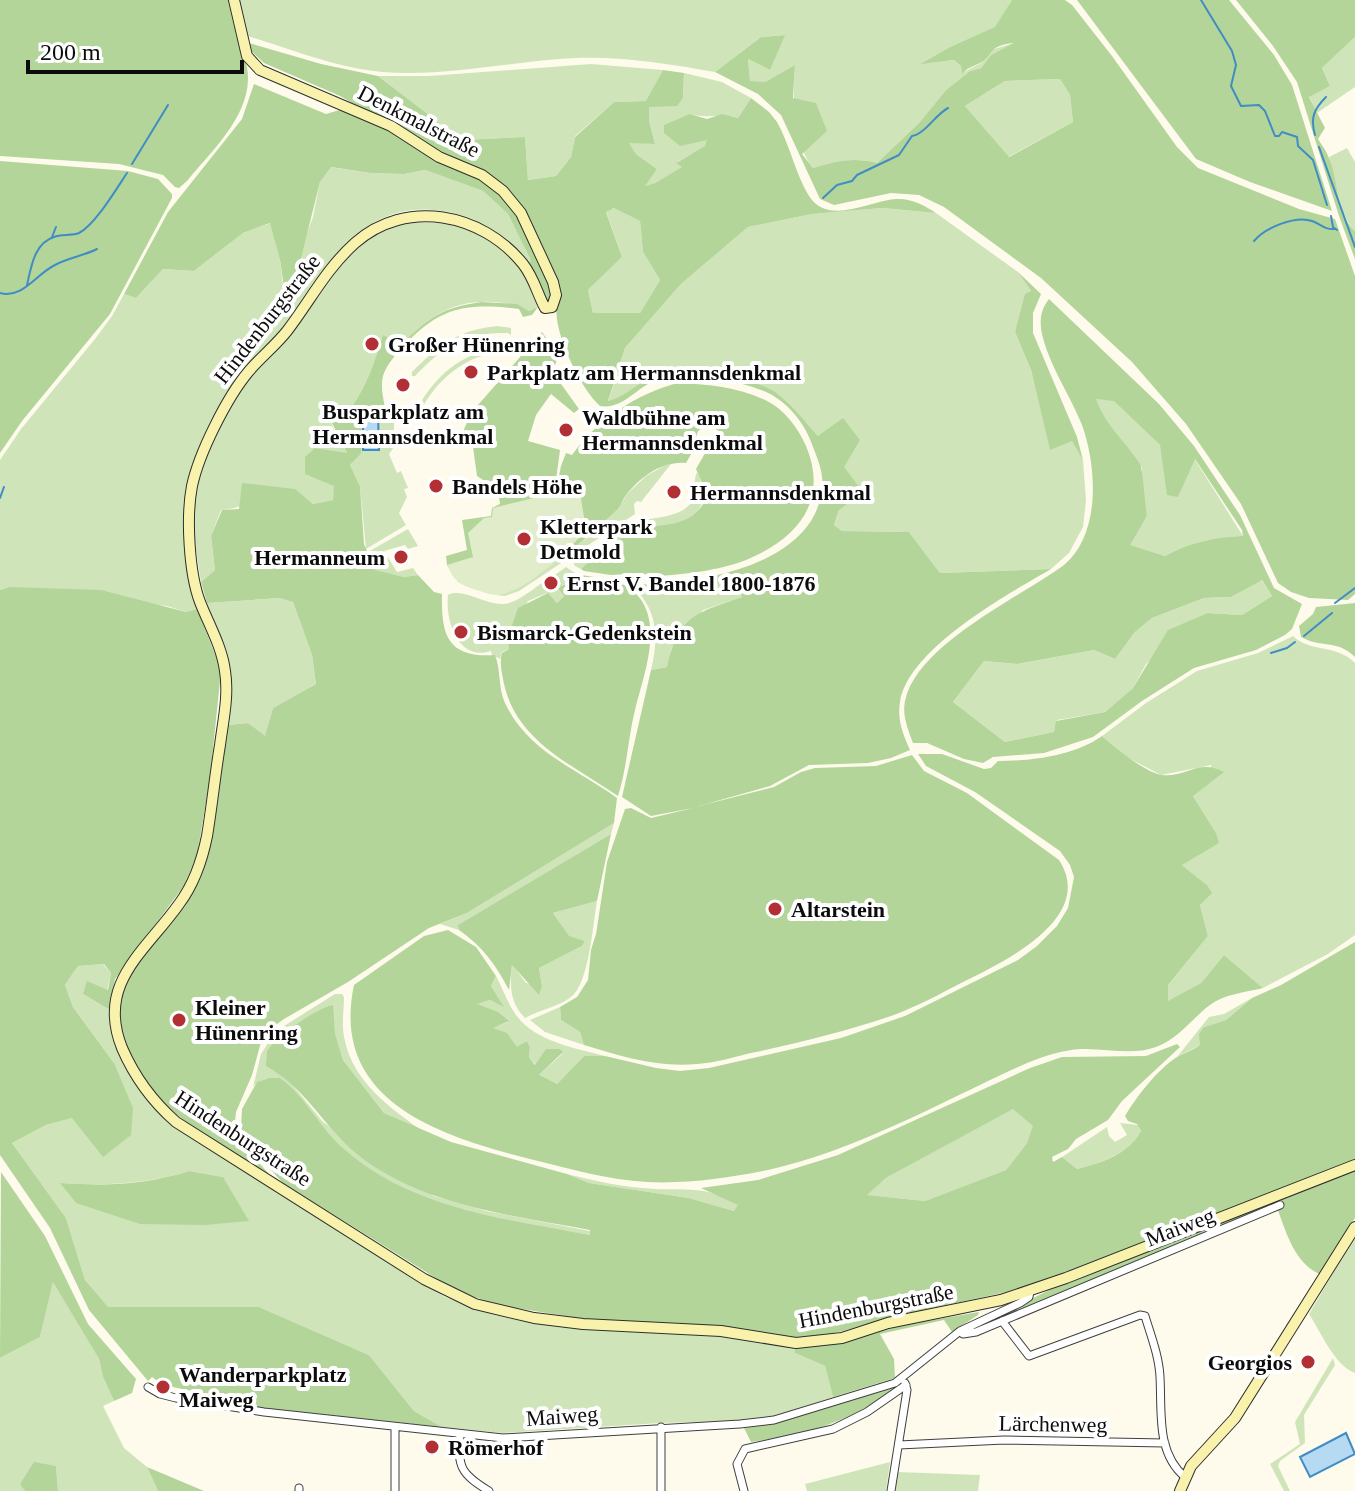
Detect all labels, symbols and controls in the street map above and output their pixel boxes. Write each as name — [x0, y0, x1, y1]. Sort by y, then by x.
scale bar — [28, 24, 242, 74]
text: 200 m — [40, 39, 101, 65]
street label: Denkmalstraße — [354, 80, 484, 162]
street label: Hindenburgstraße — [209, 249, 325, 389]
place label: Großer Hünenring — [388, 332, 565, 357]
marker: Großer Hünenring — [363, 335, 381, 353]
place label: Parkplatz am Hermannsdenkmal — [487, 360, 801, 385]
marker: Parkplatz am Hermannsdenkmal — [462, 363, 480, 381]
marker: Busparkplatz am Hermannsdenkmal — [394, 376, 412, 394]
place label: Busparkplatz am Hermannsdenkmal — [313, 399, 493, 449]
place label: Waldbühne am Hermannsdenkmal — [582, 405, 763, 455]
marker: Waldbühne am Hermannsdenkmal — [557, 421, 575, 439]
place label: Bandels Höhe — [452, 474, 582, 499]
marker: Bandels Höhe — [427, 477, 445, 495]
place label: Hermannsdenkmal — [690, 480, 871, 505]
marker: Hermannsdenkmal — [665, 483, 683, 501]
place label: Kletterpark Detmold — [540, 514, 653, 564]
marker: Kletterpark Detmold — [515, 530, 533, 548]
place label: Hermanneum — [254, 545, 385, 570]
marker: Hermanneum — [392, 548, 410, 566]
place label: Ernst V. Bandel 1800-1876 — [567, 571, 816, 596]
marker: Ernst V. Bandel 1800-1876 — [542, 574, 560, 592]
place label: Bismarck-Gedenkstein — [477, 620, 692, 645]
marker: Bismarck-Gedenkstein — [452, 623, 470, 641]
place label: Altarstein — [791, 897, 885, 922]
marker: Altarstein — [766, 900, 784, 918]
place label: Kleiner Hünenring — [195, 995, 298, 1045]
marker: Kleiner Hünenring — [170, 1011, 188, 1029]
street label: Hindenburgstraße — [170, 1085, 316, 1191]
street label: Maiweg — [1142, 1202, 1218, 1252]
street label: Hindenburgstraße — [796, 1279, 956, 1333]
place label: Georgios — [1208, 1350, 1292, 1375]
marker: Georgios — [1299, 1353, 1317, 1371]
place label: Wanderparkplatz Maiweg — [179, 1362, 347, 1412]
marker: Wanderparkplatz Maiweg — [154, 1378, 172, 1396]
street label: Maiweg — [525, 1401, 599, 1431]
street label: Lärchenweg — [998, 1411, 1108, 1437]
place label: Römerhof — [448, 1435, 544, 1460]
marker: Römerhof — [423, 1438, 441, 1456]

